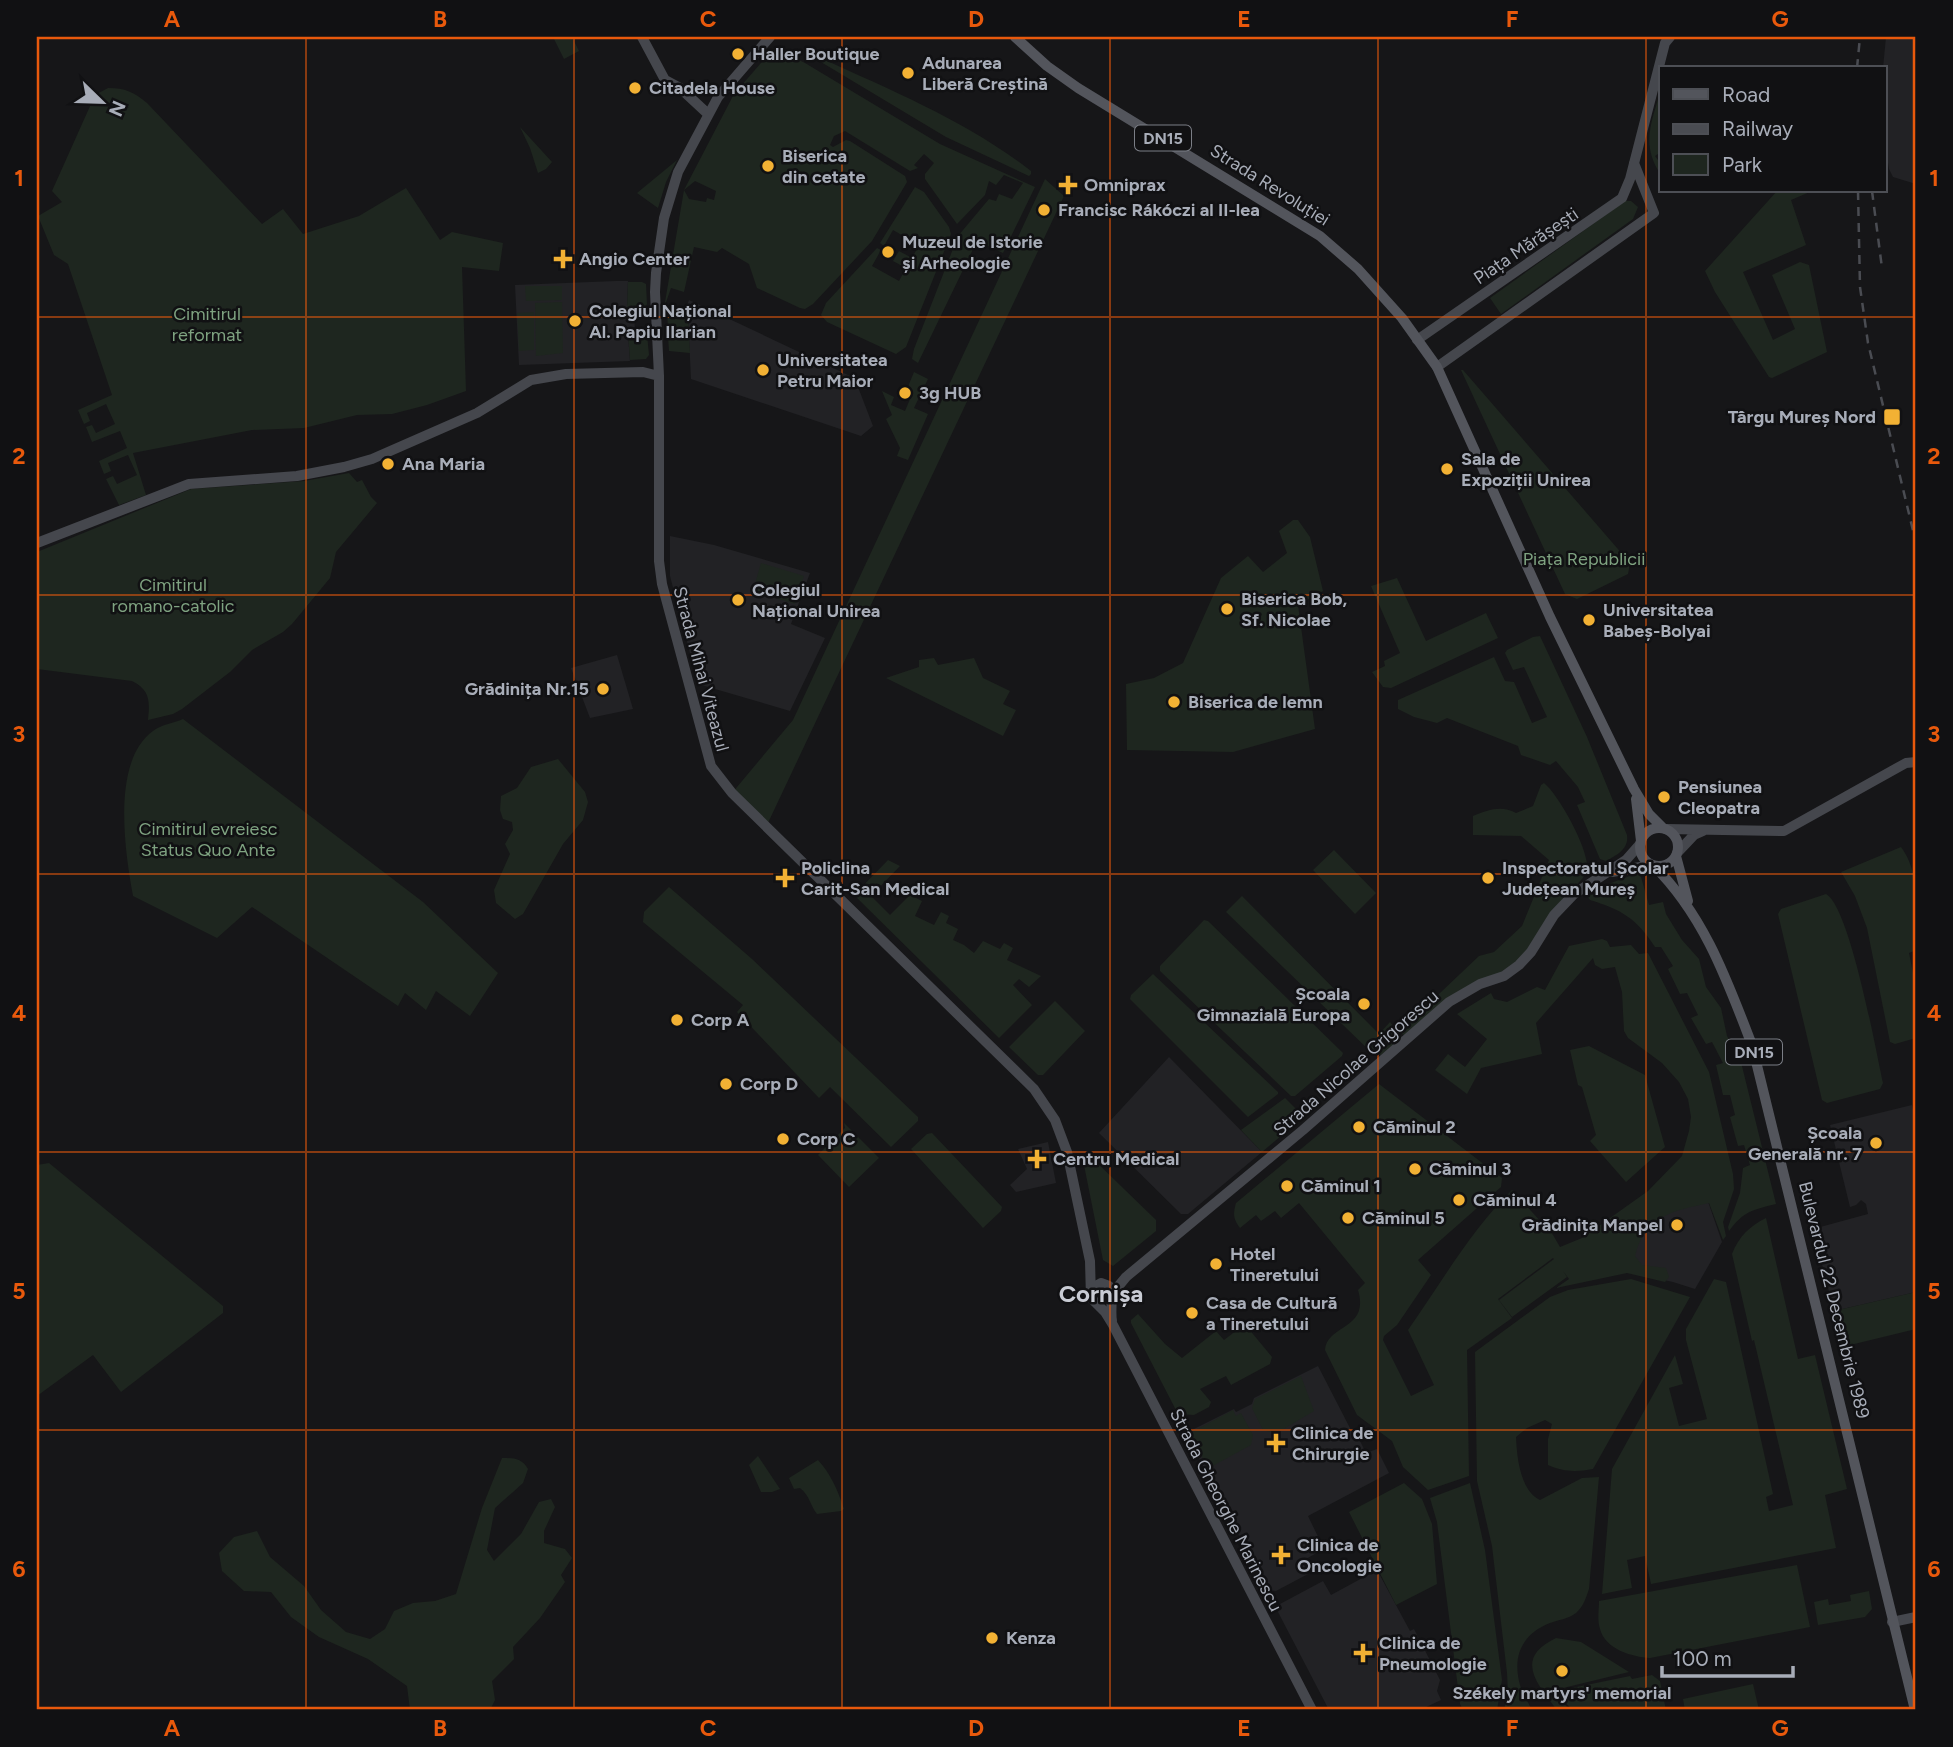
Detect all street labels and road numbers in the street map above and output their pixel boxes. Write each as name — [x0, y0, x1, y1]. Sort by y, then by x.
road number: DN15 — [1135, 126, 1191, 150]
street label: Strada Revoluției — [1206, 139, 1334, 231]
street label: Piața Mărășești — [1469, 203, 1583, 289]
street label: Strada Mihai Viteazul — [668, 584, 734, 754]
street label: Strada Nicolae Grigorescu — [1269, 985, 1443, 1141]
road number: DN15 — [1726, 1040, 1782, 1064]
street label: Bulevardul 22 Decembrie 1989 — [1794, 1179, 1874, 1421]
street label: Strada Gheorghe Marinescu — [1165, 1405, 1287, 1615]

